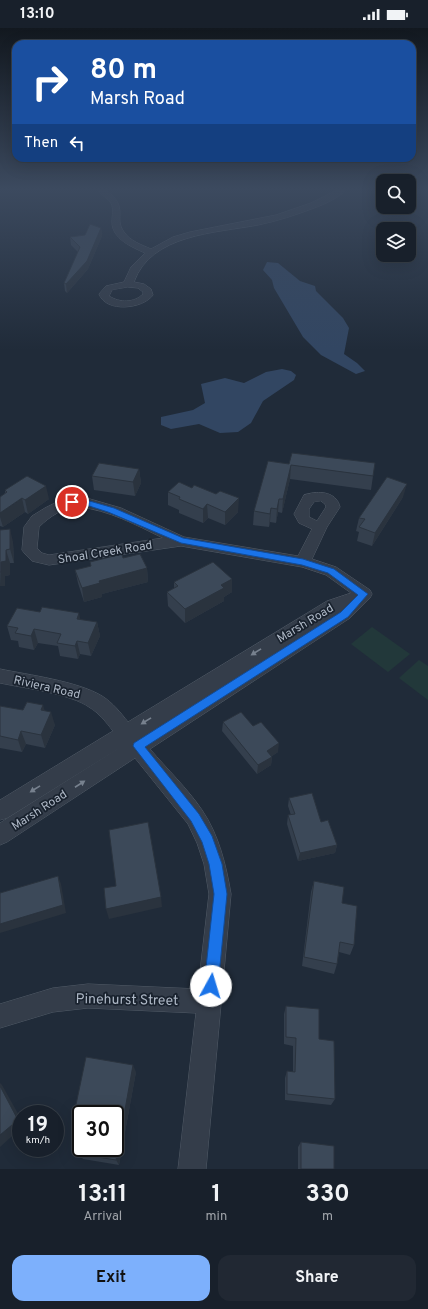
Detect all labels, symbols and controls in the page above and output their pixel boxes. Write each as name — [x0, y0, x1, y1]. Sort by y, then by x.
text: 13:10 — [20, 5, 55, 24]
text: 80 m — [90, 53, 157, 89]
icon: right — [24, 56, 76, 108]
text: Marsh Road — [90, 88, 185, 111]
icon: left — [66, 132, 88, 154]
text: Then — [24, 134, 58, 153]
map controls — [376, 174, 416, 262]
button: search — [376, 174, 416, 214]
button: layers — [376, 222, 416, 262]
pin — [55, 485, 89, 519]
icon: arrive — [61, 491, 83, 513]
street label: Shoal Creek Road — [57, 538, 154, 568]
street label: Marsh Road — [274, 601, 337, 647]
one-way arrow — [250, 649, 262, 656]
street label: Riviera Road — [12, 673, 82, 703]
one-way arrow — [140, 717, 152, 724]
one-way arrow — [74, 780, 86, 787]
one-way arrow — [29, 786, 41, 793]
street label: Marsh Road — [9, 787, 70, 835]
position arrow — [190, 965, 232, 1007]
street label: Pinehurst Street — [75, 991, 178, 1010]
speed limit sign: 30 — [72, 1105, 124, 1157]
text: 19 — [28, 1113, 48, 1139]
text: km/h — [26, 1134, 50, 1147]
text: 13:11 — [78, 1180, 127, 1210]
text: 1 — [212, 1180, 221, 1210]
text: 330 — [306, 1180, 350, 1210]
text: Arrival — [83, 1209, 122, 1225]
text: min — [206, 1209, 227, 1225]
text: m — [322, 1209, 333, 1225]
button: Exit — [12, 1255, 210, 1301]
button: Share — [218, 1255, 416, 1301]

